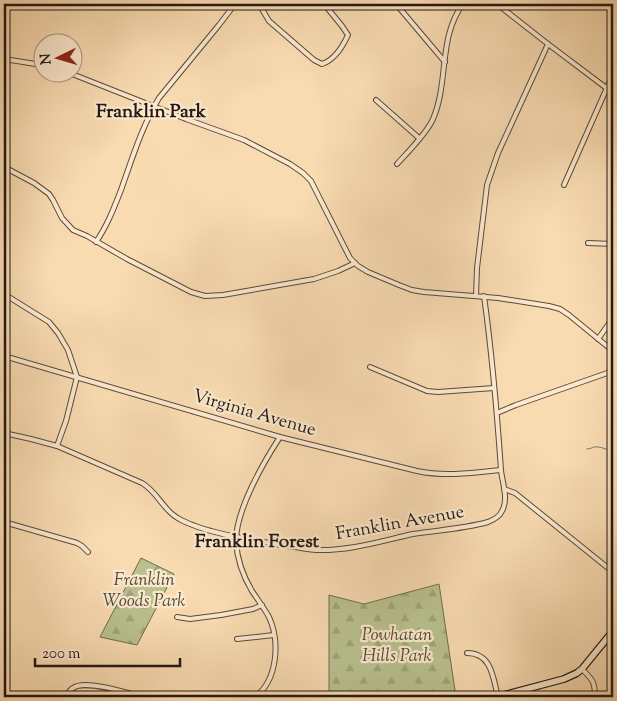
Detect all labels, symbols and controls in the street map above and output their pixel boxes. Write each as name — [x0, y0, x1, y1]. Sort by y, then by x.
north arrow — [32, 32, 82, 82]
text: N — [37, 53, 57, 65]
district label: Franklin Park — [96, 99, 207, 126]
street label: Virginia Avenue — [189, 384, 319, 444]
street label: Franklin Avenue — [334, 500, 466, 548]
district label: Franklin Forest — [195, 529, 320, 556]
park label: Franklin Woods Park — [103, 568, 185, 615]
park label: Powhatan Hills Park — [362, 623, 433, 670]
scale bar — [35, 636, 180, 668]
text: 200 m — [42, 644, 81, 665]

